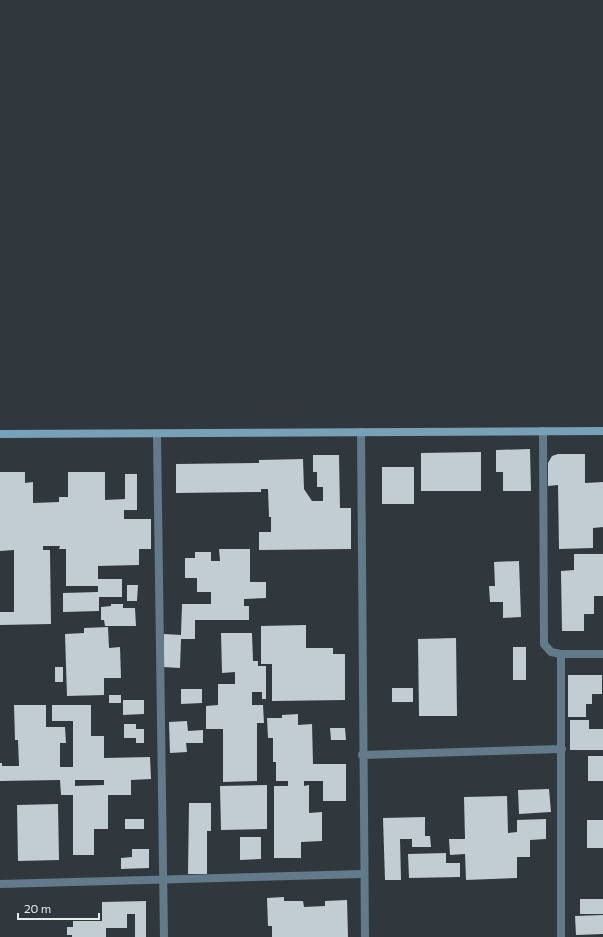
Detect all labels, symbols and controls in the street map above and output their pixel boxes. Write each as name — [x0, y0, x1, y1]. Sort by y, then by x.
scale bar — [18, 895, 99, 921]
text: 20 m — [24, 901, 51, 915]

